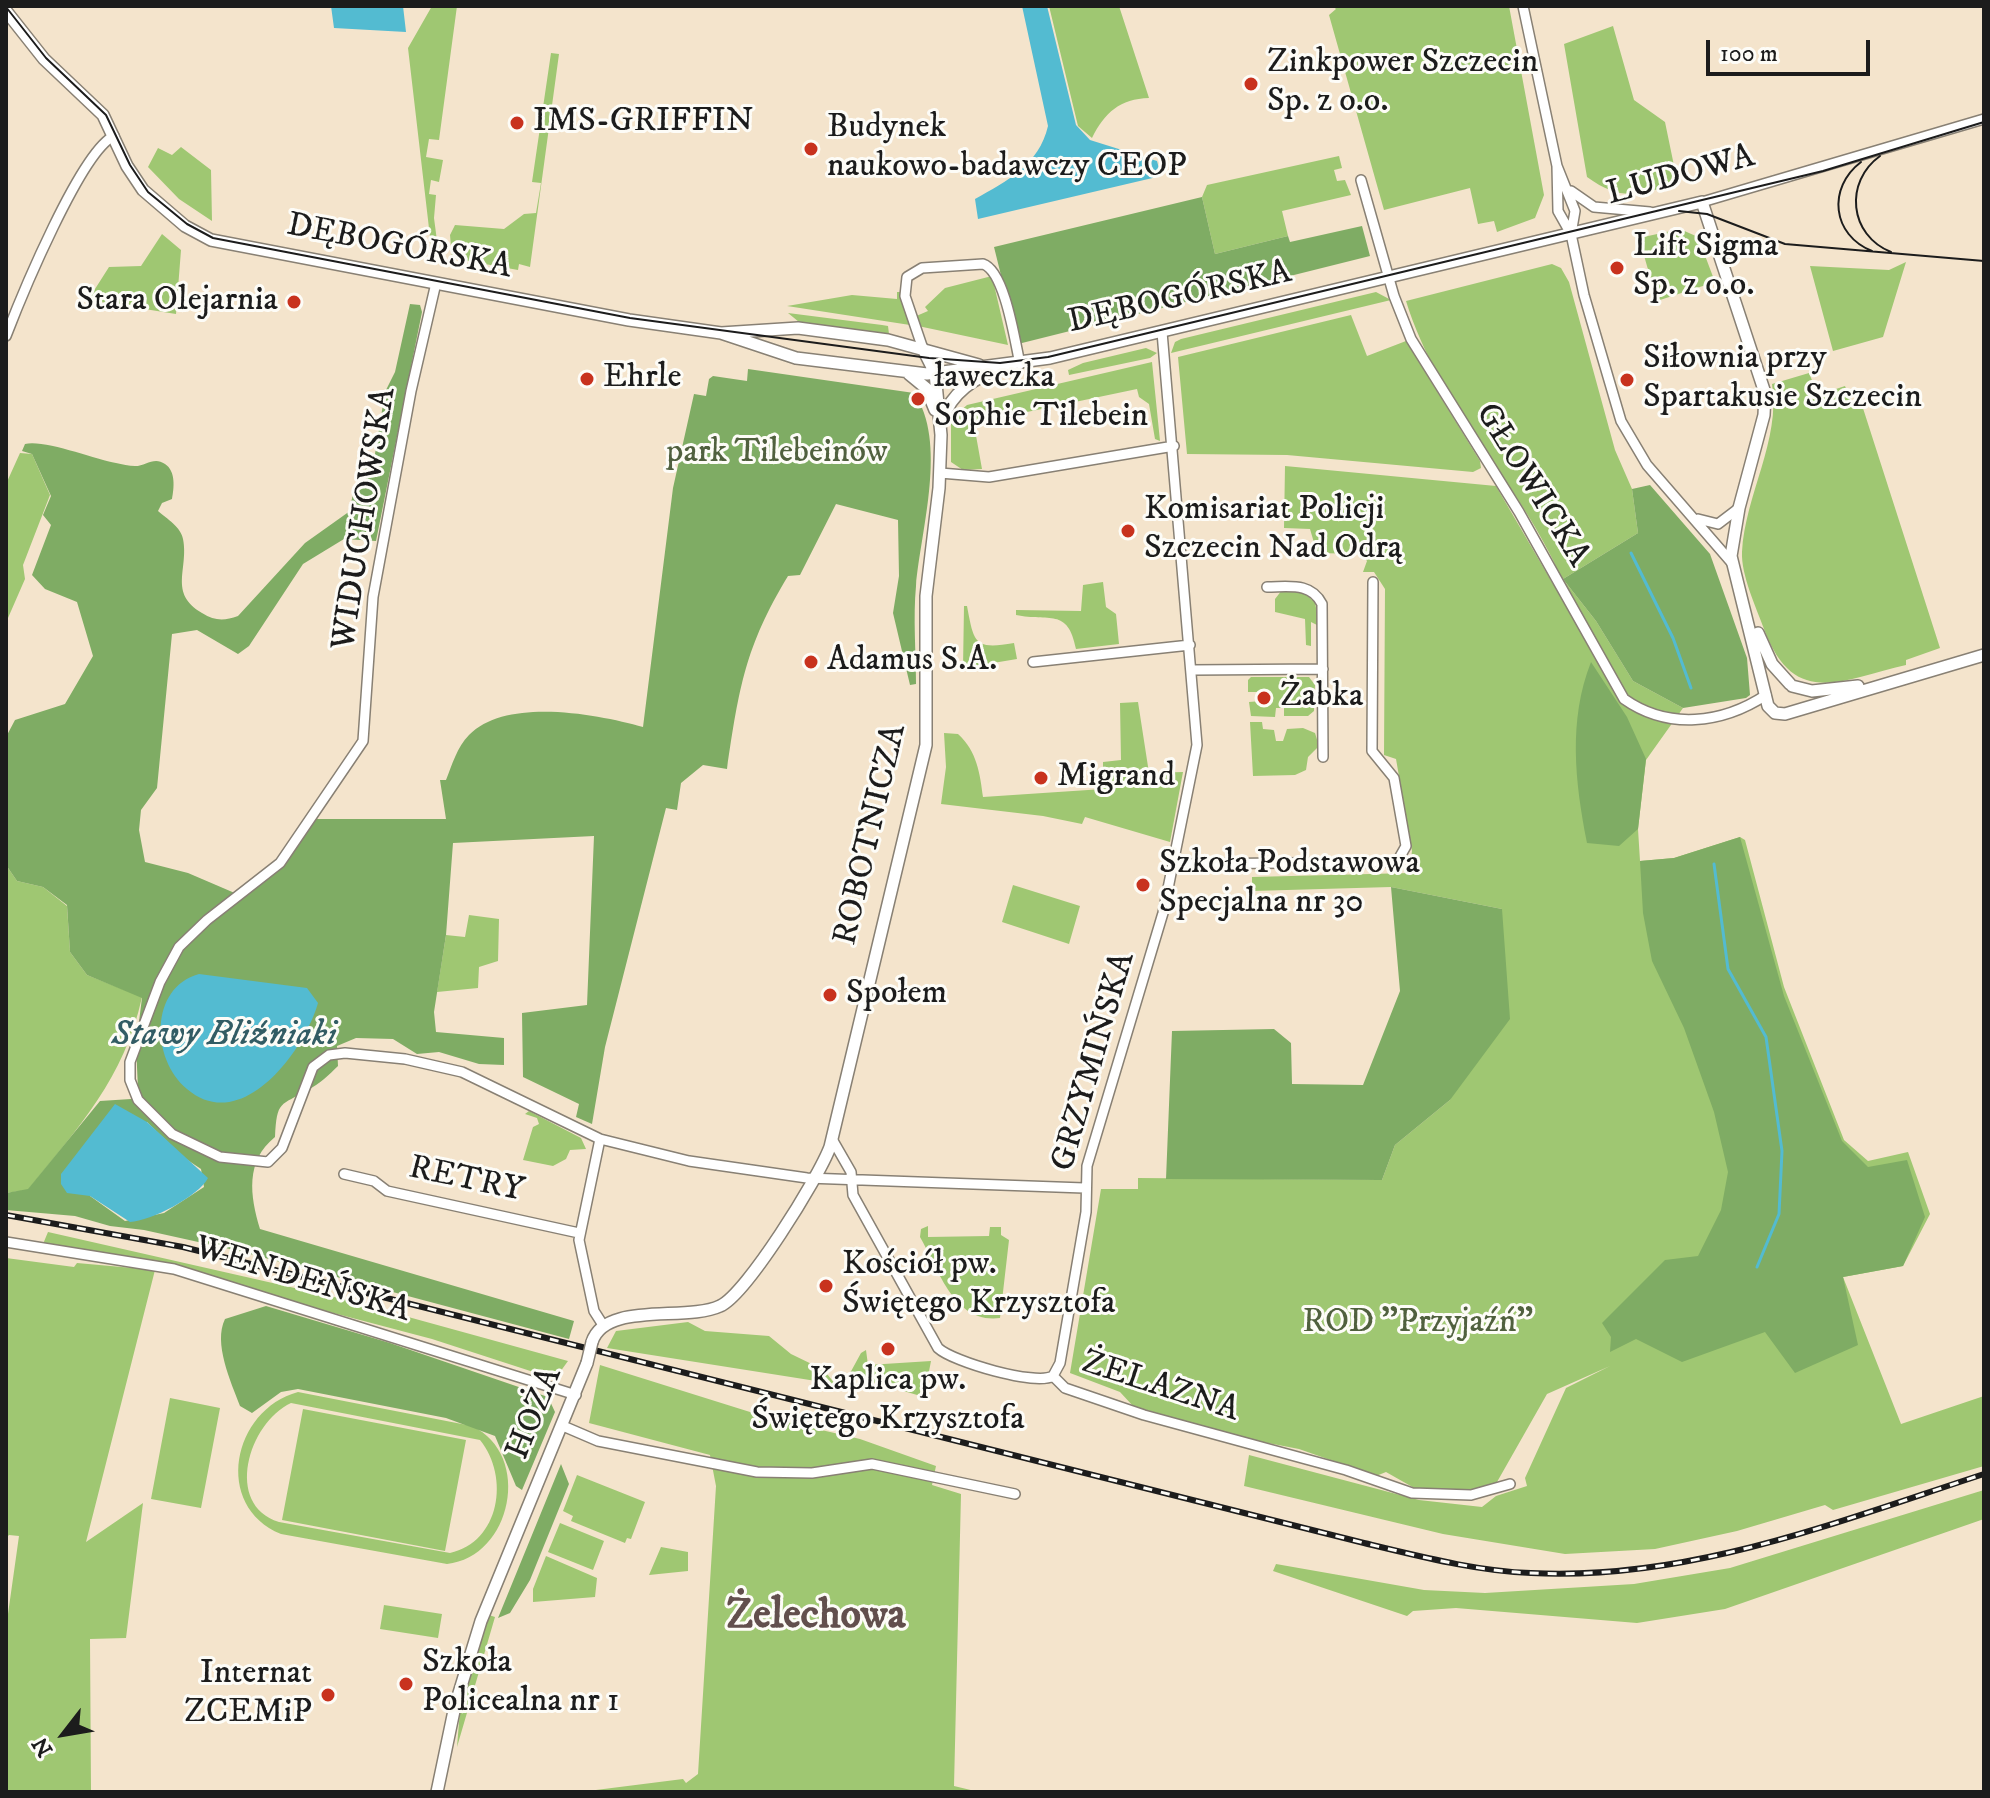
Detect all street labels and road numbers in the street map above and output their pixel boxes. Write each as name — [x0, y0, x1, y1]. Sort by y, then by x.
street label: LUDOWA — [1603, 138, 1759, 216]
street label: DĘBOGÓRSKA — [283, 206, 515, 290]
street label: DĘBOGÓRSKA — [1064, 253, 1296, 345]
street label: WIDUCHOWSKA — [325, 385, 407, 653]
street label: GŁOWICKA — [1465, 397, 1597, 575]
street label: ROBOTNICZA — [827, 721, 917, 949]
street label: GRZYMIŃSKA — [1044, 948, 1146, 1176]
street label: RETRY — [405, 1149, 527, 1213]
street label: WENDEŃSKA — [189, 1229, 415, 1333]
street label: ŻELAZNA — [1076, 1343, 1244, 1433]
street label: HOŻA — [499, 1362, 573, 1466]

